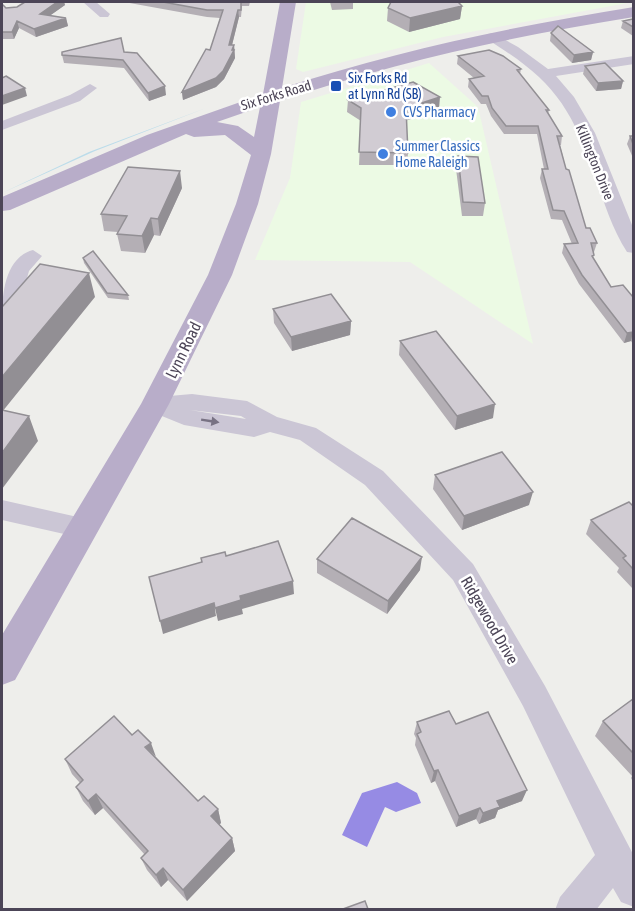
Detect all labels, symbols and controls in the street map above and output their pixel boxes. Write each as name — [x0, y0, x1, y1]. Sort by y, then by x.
place label: Six Forks Rd at Lynn Rd (SB) — [348, 70, 422, 102]
street label: Six Forks Road — [239, 77, 313, 113]
marker: Six Forks Rd at Lynn Rd (SB) — [329, 79, 343, 93]
place label: CVS Pharmacy — [403, 104, 476, 120]
marker: CVS Pharmacy — [384, 105, 398, 119]
street label: Killington Drive — [573, 122, 617, 202]
place label: Summer Classics Home Raleigh — [395, 138, 480, 170]
marker: Summer Classics Home Raleigh — [376, 147, 390, 161]
street label: Lynn Road — [162, 319, 205, 382]
one-way arrow — [201, 417, 220, 426]
street label: Ridgewood Drive — [457, 573, 522, 668]

